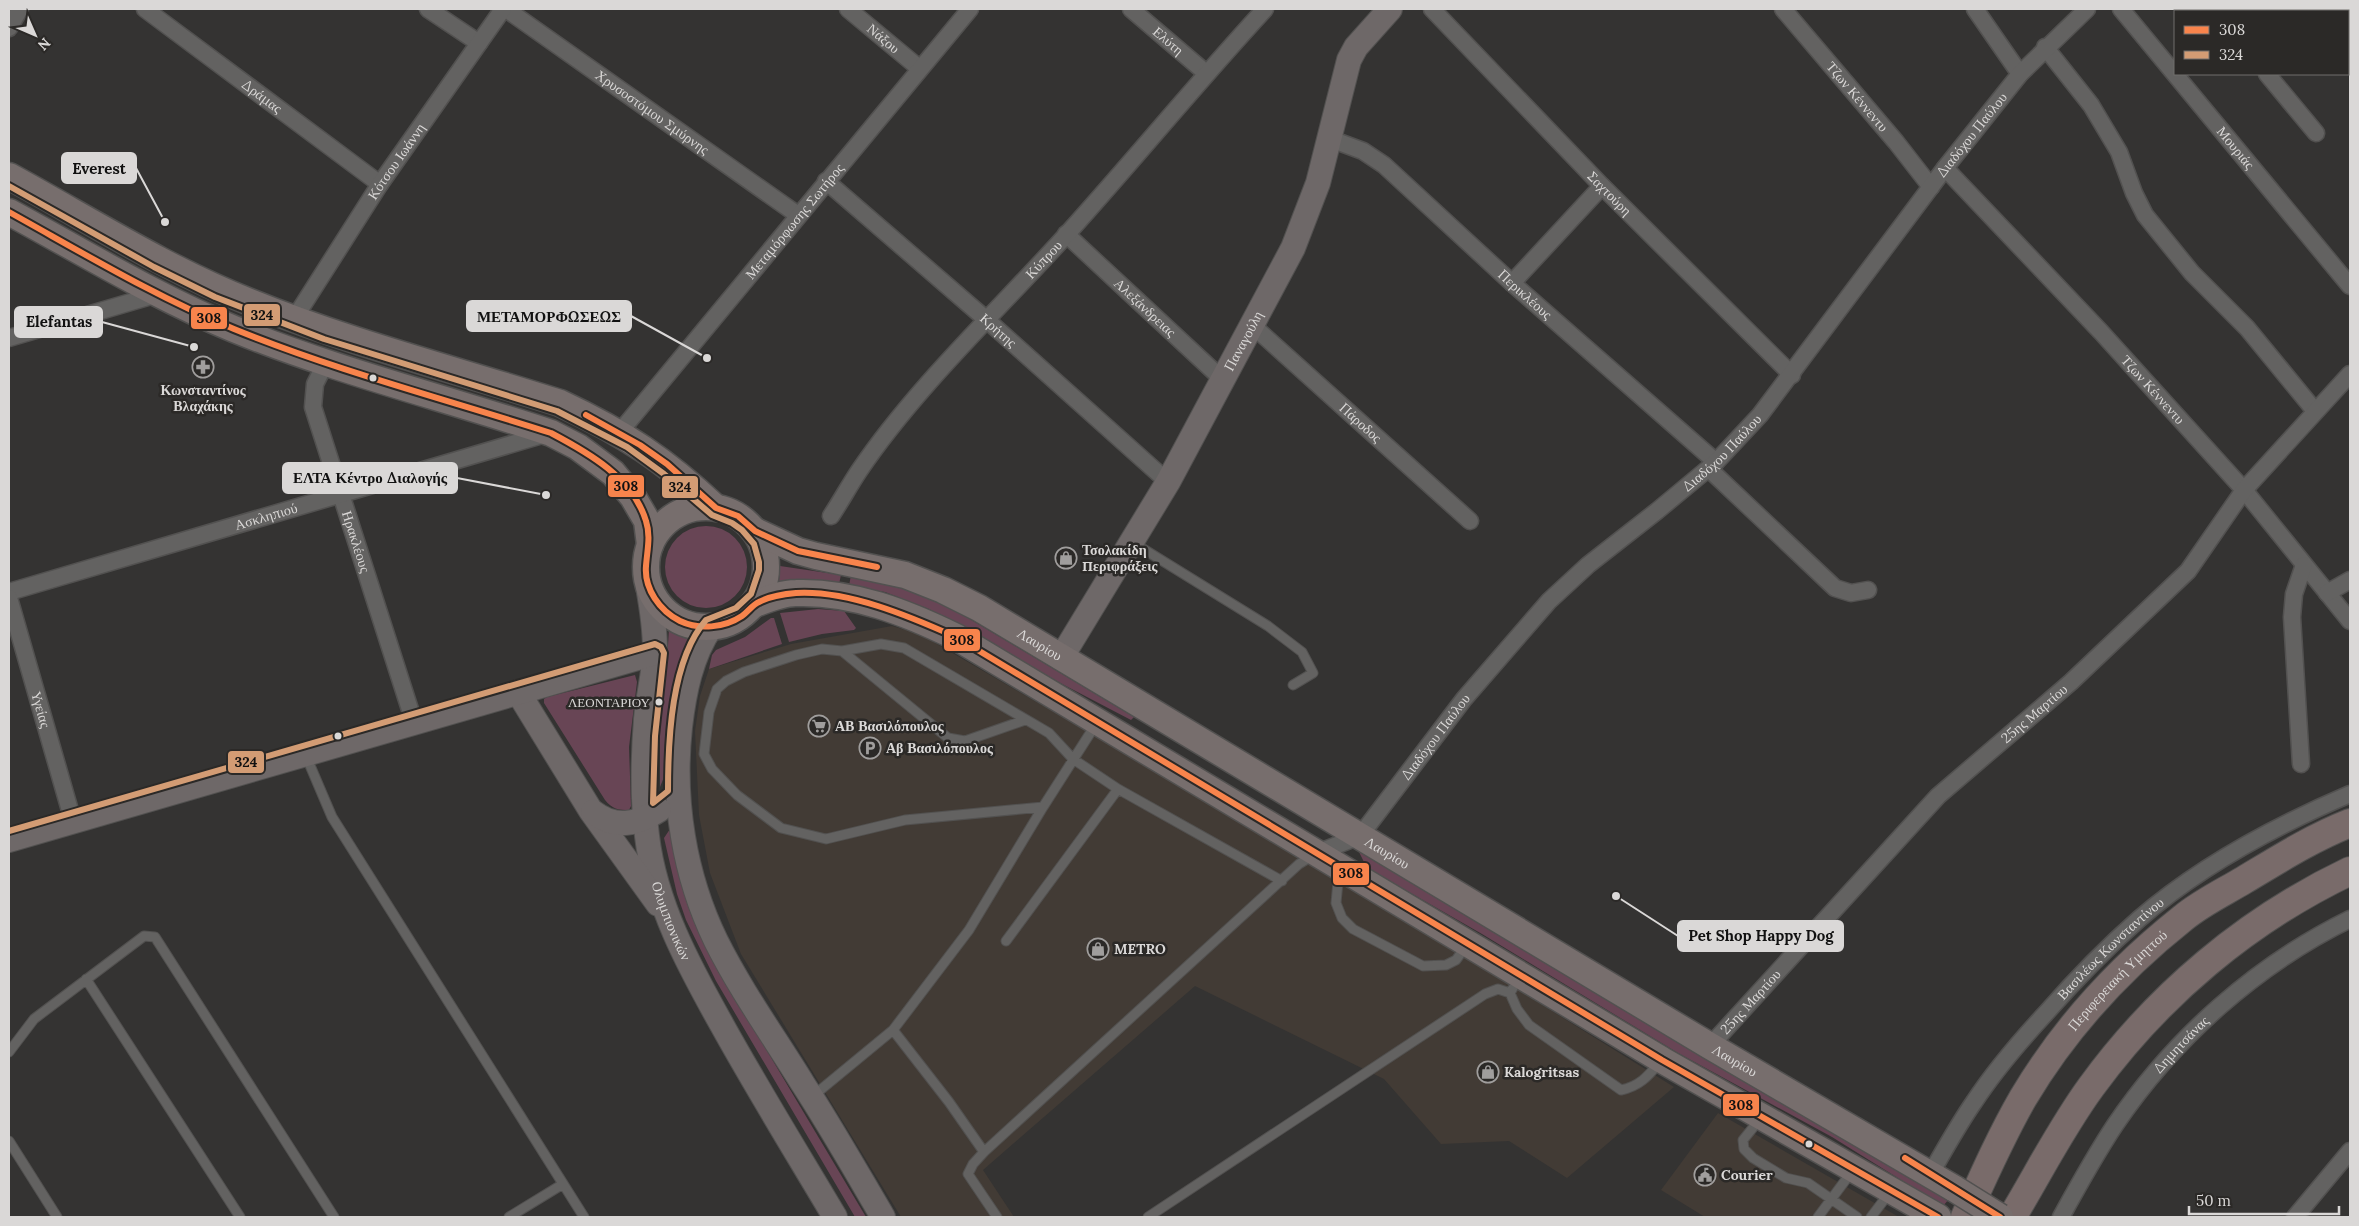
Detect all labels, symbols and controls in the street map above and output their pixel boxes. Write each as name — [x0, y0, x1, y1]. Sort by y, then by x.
north arrow — [10, 10, 60, 60]
legend — [2174, 10, 2349, 75]
street label: Νάξου — [863, 20, 903, 57]
text: 308 — [2219, 20, 2245, 39]
street label: Ελύτη — [1149, 23, 1187, 59]
text: N — [34, 34, 54, 55]
text: 324 — [2219, 45, 2243, 64]
street label: Τζων Κέννεντυ — [1823, 58, 1892, 136]
street label: Χρυσοστόμου Σμύρνης — [592, 66, 713, 159]
street label: Δράμας — [238, 75, 286, 117]
street label: Διαδόχου Παύλου — [1932, 88, 2011, 181]
street label: Κότσου Ιωάννη — [363, 119, 429, 203]
street label: Μουριάς — [2213, 123, 2259, 173]
callout: Everest — [62, 153, 136, 183]
text: Everest — [72, 159, 127, 178]
street label: Μεταμόρφωσης Σωτήρος — [741, 159, 848, 283]
street label: Σαχτούρη — [1584, 167, 1636, 219]
street label: Κύπρου — [1021, 236, 1066, 283]
street label: Περικλέους — [1494, 266, 1556, 323]
street label: Αλεξάνδρειας — [1110, 274, 1180, 341]
callout: ΜΕΤΑΜΟΡΦΩΣΕΩΣ — [467, 301, 631, 331]
line badge: 324 — [243, 303, 281, 327]
line badge: 308 — [190, 306, 228, 330]
text: 324 — [251, 306, 274, 324]
callout: Elefantas — [15, 307, 102, 337]
text: ΜΕΤΑΜΟΡΦΩΣΕΩΣ — [477, 307, 621, 326]
street label: Παναγούλη — [1220, 308, 1267, 374]
text: 308 — [197, 309, 221, 327]
street label: Κρήτης — [976, 309, 1021, 352]
text: Elefantas — [26, 312, 92, 331]
street label: Τζων Κέννεντυ — [2117, 351, 2189, 428]
pharmacy icon: Κωνσταντίνος Βλαχάκης — [191, 355, 215, 379]
unlabelled marker — [368, 373, 378, 383]
place label: Κωνσταντίνος Βλαχάκης — [160, 381, 247, 415]
street label: Πάροδος — [1336, 399, 1386, 447]
street label: Διαδόχου Παύλου — [1679, 410, 1765, 495]
callout: ΕΛΤΑ Κέντρο Διαλογής — [283, 463, 457, 493]
text: ΕΛΤΑ Κέντρο Διαλογής — [293, 468, 448, 487]
line badge: 308 — [607, 474, 645, 498]
line badge: 324 — [661, 475, 699, 499]
text: 308 — [614, 477, 638, 495]
text: 324 — [669, 478, 692, 496]
street label: Ασκληπιού — [233, 499, 300, 534]
street label: Ηρακλέους — [338, 508, 375, 575]
place label: Τσολακίδη Περιφράξεις — [1082, 541, 1159, 575]
shop icon: Τσολακίδη Περιφράξεις — [1054, 546, 1078, 570]
street label: Λαυρίου — [1014, 624, 1065, 665]
line badge: 308 — [943, 628, 981, 652]
text: 308 — [950, 631, 974, 649]
street label: 25ης Μαρτίου — [1997, 680, 2071, 747]
street label: Υγείας — [27, 689, 55, 730]
street label: Διαδόχου Παύλου — [1397, 690, 1474, 783]
place label: ΛΕΟΝΤΑΡΙΟΥ — [568, 694, 651, 711]
marker: ΛΕΟΝΤΑΡΙΟΥ — [654, 697, 664, 707]
supermarket icon: ΑΒ Βασιλόπουλος — [807, 714, 831, 738]
place label: ΑΒ Βασιλόπουλος — [835, 717, 945, 735]
unlabelled marker — [333, 731, 343, 741]
parking icon: Αβ Βασιλόπουλος — [858, 736, 882, 760]
place label: Αβ Βασιλόπουλος — [886, 739, 994, 757]
line badge: 324 — [227, 750, 265, 774]
text: 324 — [235, 753, 258, 771]
street label: Λαυρίου — [1361, 832, 1413, 873]
line badge: 308 — [1332, 862, 1370, 886]
text: 308 — [1339, 864, 1363, 882]
street label: Ολυμπιονικών — [648, 879, 695, 964]
street label: Βασιλέως Κωνσταντίνου — [2053, 893, 2167, 1003]
callout: Pet Shop Happy Dog — [1678, 921, 1843, 951]
text: Pet Shop Happy Dog — [1688, 926, 1834, 945]
street label: Περιφερειακή Υμηττού — [2064, 926, 2171, 1035]
shop icon: METRO — [1086, 937, 1110, 961]
place label: METRO — [1114, 940, 1166, 958]
street label: 25ης Μαρτίου — [1716, 965, 1785, 1038]
street label: Δημητσάνας — [2149, 1012, 2213, 1077]
street label: Λαυρίου — [1709, 1040, 1761, 1081]
shop icon: Kalogritsas — [1476, 1060, 1500, 1084]
place label: Kalogritsas — [1504, 1063, 1579, 1081]
line badge: 308 — [1722, 1093, 1760, 1117]
text: 308 — [1729, 1096, 1753, 1114]
unlabelled marker — [1804, 1139, 1814, 1149]
public building icon: Courier — [1693, 1163, 1717, 1187]
place label: Courier — [1721, 1166, 1773, 1184]
scale bar — [2189, 1184, 2339, 1216]
text: 50 m — [2196, 1191, 2231, 1210]

